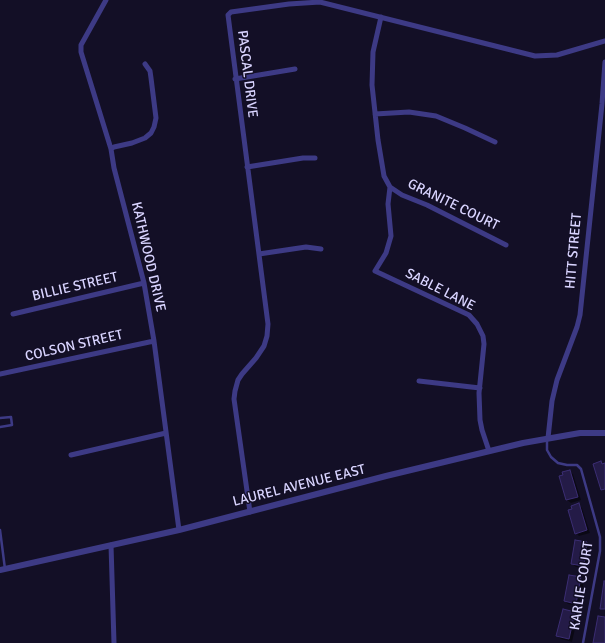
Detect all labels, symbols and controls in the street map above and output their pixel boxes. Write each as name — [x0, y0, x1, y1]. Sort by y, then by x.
street label: PASCAL DRIVE — [233, 29, 261, 119]
street label: GRANITE COURT — [405, 176, 501, 234]
street label: KATHWOOD DRIVE — [127, 200, 169, 314]
street label: HITT STREET — [562, 212, 586, 290]
street label: SABLE LANE — [402, 265, 478, 315]
street label: BILLIE STREET — [30, 269, 120, 305]
street label: COLSON STREET — [24, 327, 124, 365]
street label: LAUREL AVENUE EAST — [231, 461, 367, 511]
street label: KARLIE COURT — [567, 540, 597, 632]

